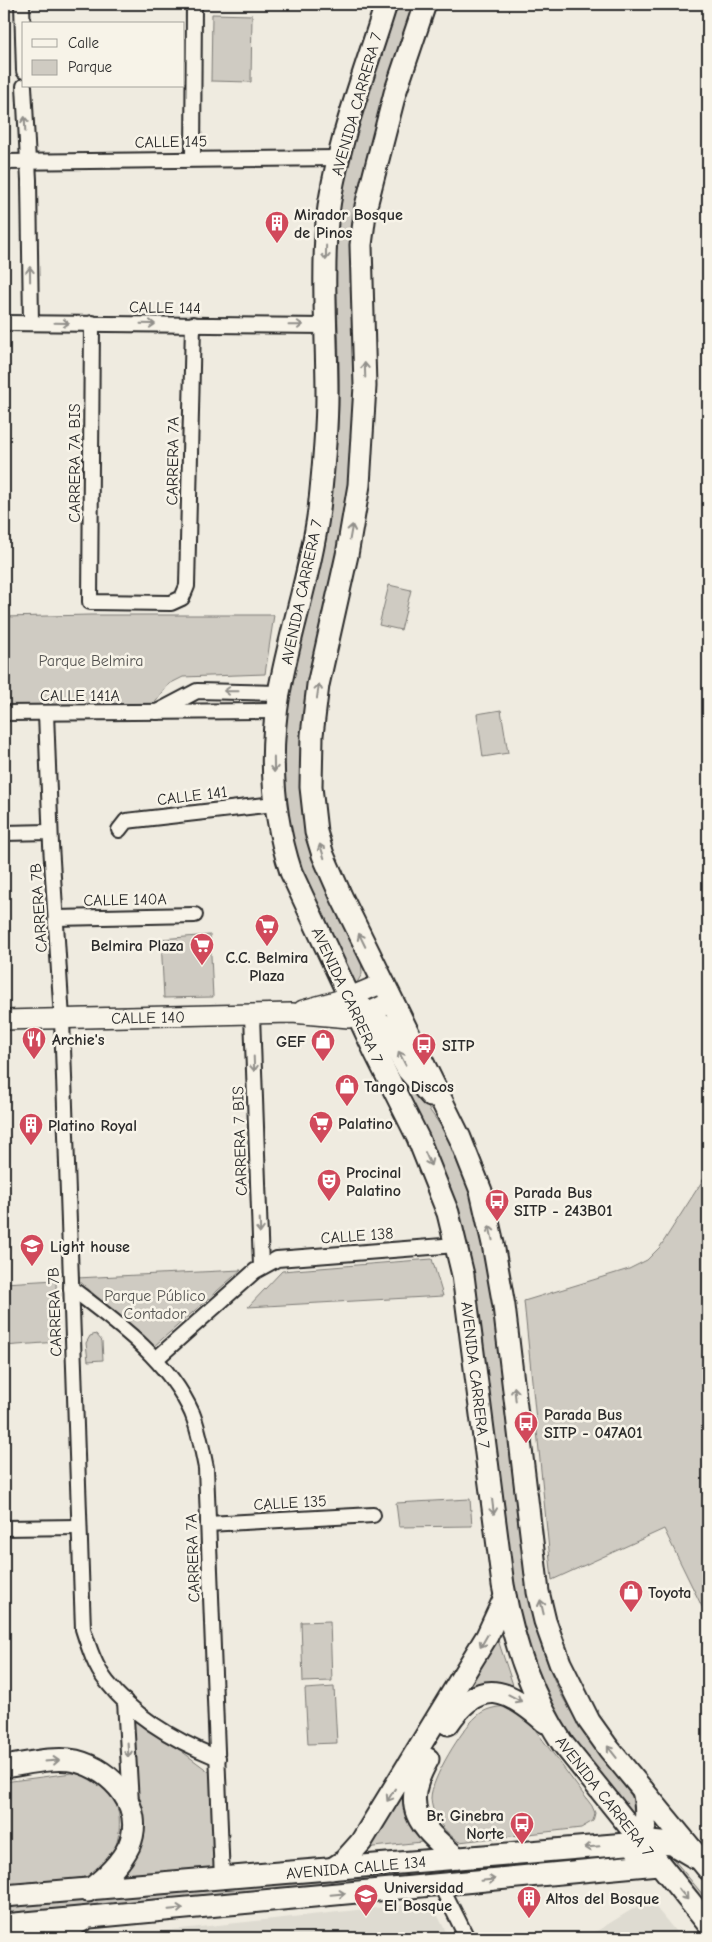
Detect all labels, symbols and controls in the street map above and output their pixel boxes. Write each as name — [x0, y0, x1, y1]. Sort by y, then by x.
legend — [22, 22, 185, 88]
street label: AVENIDA CARRERA 7 — [328, 30, 386, 178]
text: Calle — [68, 34, 100, 52]
text: Parque — [68, 58, 113, 76]
one-way arrow — [21, 116, 30, 132]
street label: CALLE 145 — [134, 132, 208, 152]
place label: Mirador Bosque de Pinos — [294, 206, 403, 242]
building icon: Mirador Bosque de Pinos — [264, 210, 290, 244]
one-way arrow — [321, 245, 330, 261]
one-way arrow — [25, 266, 35, 282]
street label: CALLE 144 — [129, 298, 201, 318]
one-way arrow — [53, 318, 69, 328]
one-way arrow — [140, 319, 156, 329]
one-way arrow — [287, 321, 303, 330]
one-way arrow — [360, 362, 370, 378]
street label: CARRERA 7A BIS — [66, 403, 84, 523]
street label: CARRERA 7A — [163, 416, 183, 506]
street label: AVENIDA CARRERA 7 — [278, 518, 326, 666]
one-way arrow — [346, 524, 356, 540]
park label: Parque Belmira — [38, 652, 144, 670]
one-way arrow — [313, 683, 323, 699]
street label: CALLE 141A — [40, 687, 120, 705]
one-way arrow — [223, 687, 239, 696]
one-way arrow — [269, 756, 279, 773]
street label: CALLE 141 — [156, 783, 228, 809]
one-way arrow — [317, 844, 326, 860]
street label: CARRERA 7B — [27, 863, 51, 953]
street label: CALLE 140A — [83, 890, 167, 910]
supermarket icon: C.C. Belmira Plaza — [254, 913, 280, 947]
street label: AVENIDA CARRERA 7 — [308, 925, 387, 1067]
supermarket icon: Belmira Plaza — [189, 932, 215, 966]
one-way arrow — [357, 933, 366, 948]
place label: Belmira Plaza — [91, 937, 184, 955]
place label: C.C. Belmira Plaza — [226, 949, 308, 985]
street label: CALLE 140 — [111, 1008, 185, 1028]
restaurant icon: Archie's — [21, 1026, 47, 1060]
shop icon: GEF — [310, 1028, 336, 1062]
place label: Archie's — [52, 1031, 105, 1049]
bus stop icon: SITP — [411, 1032, 437, 1066]
place label: GEF — [276, 1033, 307, 1051]
place label: SITP — [442, 1037, 475, 1055]
one-way arrow — [397, 1051, 406, 1066]
one-way arrow — [249, 1056, 258, 1072]
shop icon: Tango Discos — [334, 1073, 360, 1107]
place label: Tango Discos — [364, 1078, 454, 1096]
street label: CARRERA 7 BIS — [229, 1086, 251, 1196]
supermarket icon: Palatino — [308, 1110, 334, 1144]
building icon: Platino Royal — [18, 1112, 44, 1146]
place label: Palatino — [338, 1115, 393, 1133]
place label: Platino Royal — [48, 1117, 137, 1135]
one-way arrow — [423, 1151, 433, 1166]
place label: Procinal Palatino — [346, 1164, 401, 1200]
theatre icon: Procinal Palatino — [316, 1168, 342, 1202]
place label: Parada Bus SITP - 243B01 — [514, 1184, 612, 1220]
bus stop icon: Parada Bus SITP - 243B01 — [484, 1188, 510, 1222]
one-way arrow — [255, 1218, 264, 1234]
street label: CALLE 138 — [320, 1224, 394, 1248]
one-way arrow — [486, 1226, 495, 1242]
school or university icon: Light house — [19, 1233, 45, 1267]
place label: Light house — [50, 1238, 130, 1256]
street label: CARRERA 7B — [44, 1267, 66, 1357]
park label: Parque Público Contador — [104, 1287, 206, 1323]
street label: AVENIDA CARRERA 7 — [457, 1301, 493, 1450]
one-way arrow — [510, 1386, 520, 1402]
place label: Parada Bus SITP - 047A01 — [544, 1406, 643, 1442]
bus stop icon: Parada Bus SITP - 047A01 — [513, 1410, 539, 1444]
street label: CALLE 135 — [253, 1492, 327, 1514]
one-way arrow — [488, 1499, 498, 1515]
street label: CARRERA 7A — [182, 1513, 204, 1603]
shop icon: Toyota — [618, 1579, 644, 1613]
place label: Toyota — [648, 1584, 692, 1602]
one-way arrow — [537, 1600, 546, 1616]
one-way arrow — [479, 1633, 489, 1647]
one-way arrow — [507, 1694, 522, 1704]
street label: AVENIDA CARRERA 7 — [552, 1733, 657, 1861]
one-way arrow — [123, 1742, 132, 1758]
one-way arrow — [607, 1746, 618, 1759]
one-way arrow — [44, 1757, 60, 1766]
one-way arrow — [386, 1787, 396, 1801]
place label: Br. Ginebra Norte — [427, 1807, 504, 1843]
bus stop icon: Br. Ginebra Norte — [509, 1811, 535, 1845]
one-way arrow — [585, 1842, 601, 1852]
street label: AVENIDA CALLE 134 — [285, 1853, 427, 1883]
one-way arrow — [480, 1875, 496, 1884]
place label: Universidad El Bosque — [384, 1879, 464, 1915]
school or university icon: Universidad El Bosque — [353, 1883, 379, 1917]
building icon: Altos del Bosque — [516, 1885, 542, 1919]
one-way arrow — [678, 1887, 689, 1900]
one-way arrow — [330, 1889, 346, 1898]
place label: Altos del Bosque — [546, 1890, 659, 1908]
one-way arrow — [168, 1904, 184, 1914]

